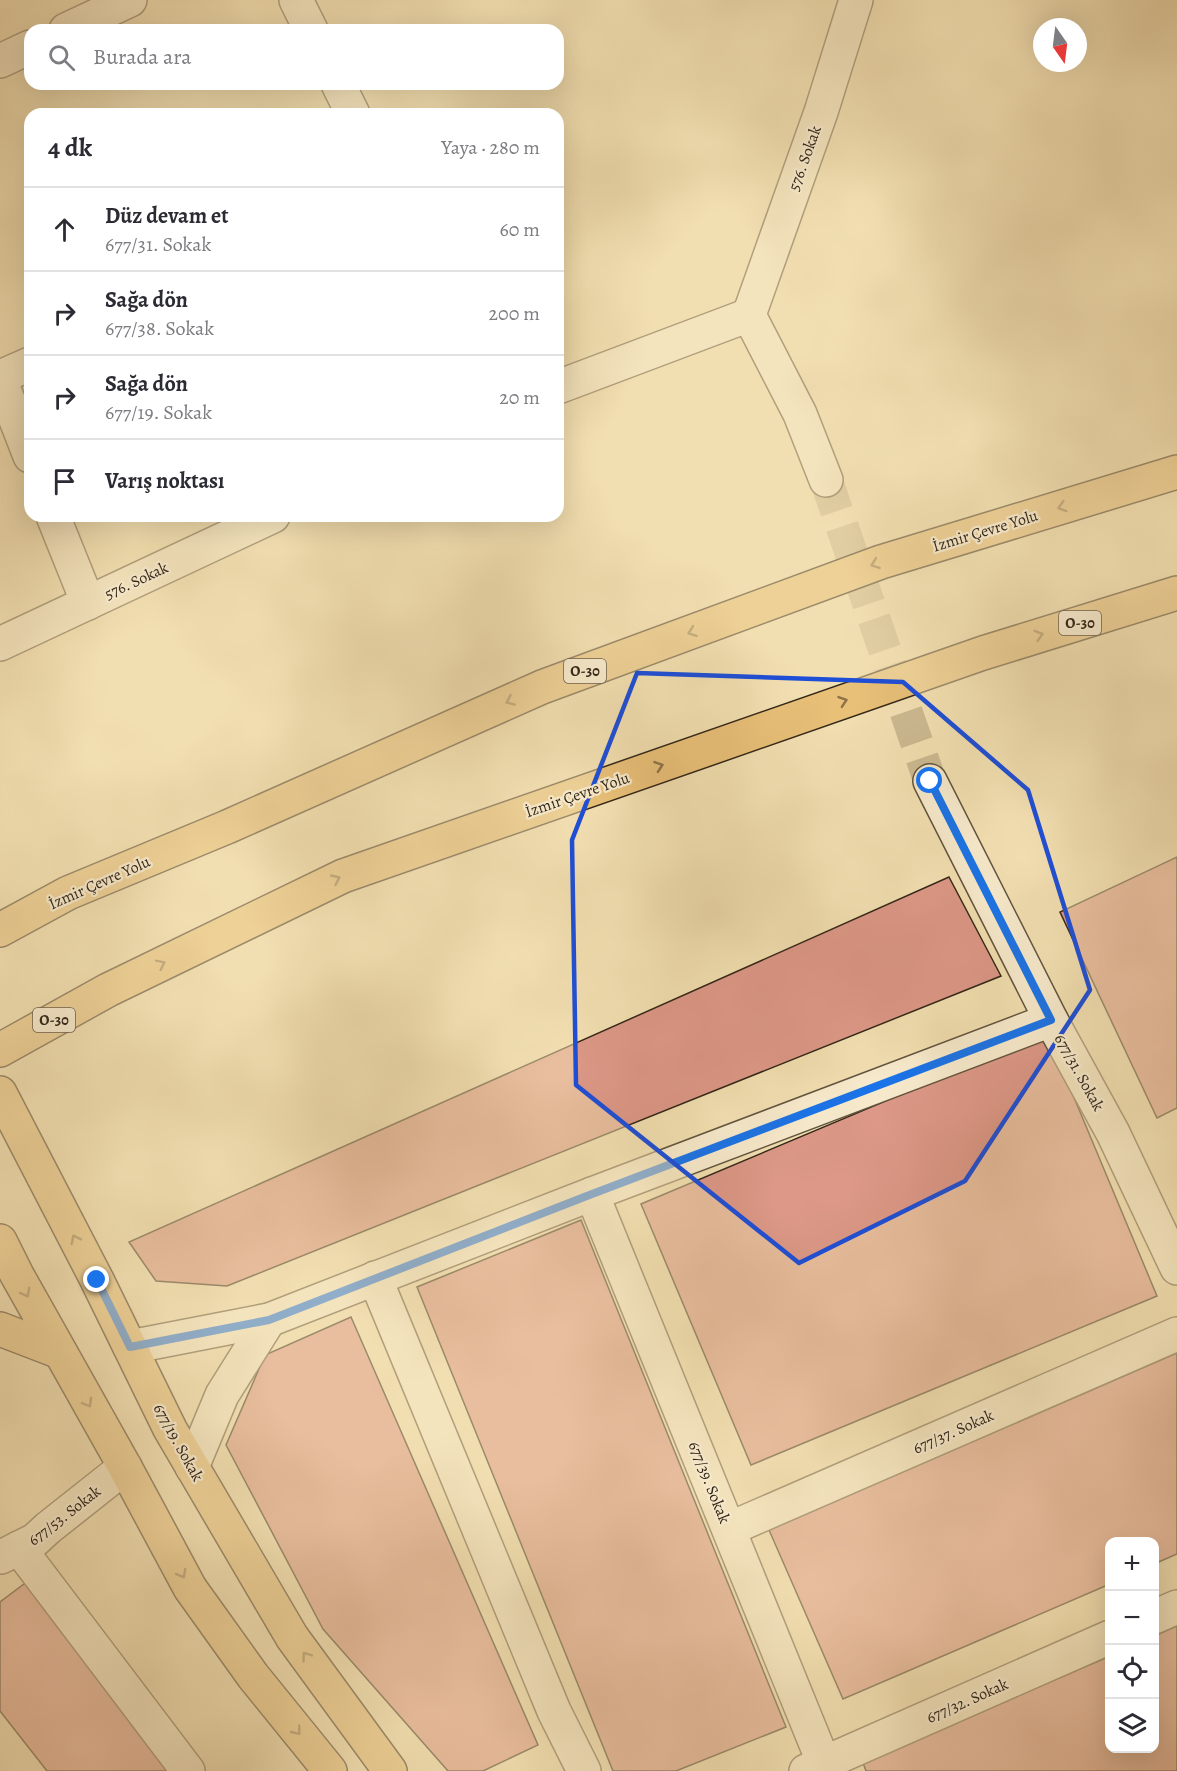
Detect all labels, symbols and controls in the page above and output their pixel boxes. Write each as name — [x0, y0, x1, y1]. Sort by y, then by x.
north arrow — [1033, 18, 1087, 72]
search box — [24, 24, 564, 90]
icon: search — [45, 41, 78, 74]
text: Burada ara — [93, 42, 192, 72]
street label: 576. Sokak — [783, 123, 827, 194]
text: 4 dk — [48, 130, 92, 165]
text: Yaya · 280 m — [441, 134, 540, 161]
text: Düz devam et — [105, 201, 228, 231]
icon: ahead — [48, 213, 81, 246]
text: 60 m — [500, 216, 540, 243]
text: 677/31. Sokak — [105, 231, 211, 258]
text: Sağa dön — [105, 285, 188, 315]
icon: right — [48, 297, 81, 330]
text: 200 m — [489, 300, 540, 327]
text: 677/38. Sokak — [105, 315, 214, 342]
text: Sağa dön — [105, 369, 188, 399]
icon: right — [48, 381, 81, 414]
text: 20 m — [499, 384, 540, 411]
text: 677/19. Sokak — [105, 399, 212, 426]
icon: arrive — [48, 465, 81, 498]
text: Varış noktası — [105, 466, 224, 496]
one-way arrow — [1057, 500, 1068, 512]
street label: İzmir Çevre Yolu — [930, 504, 1041, 557]
street label: 576. Sokak — [101, 557, 172, 605]
one-way arrow — [870, 557, 881, 570]
road number: O-30 — [1059, 611, 1101, 635]
one-way arrow — [687, 624, 698, 637]
one-way arrow — [1033, 630, 1044, 643]
road number: O-30 — [564, 659, 606, 683]
one-way arrow — [506, 694, 517, 706]
one-way arrow — [837, 696, 848, 709]
one-way arrow — [653, 760, 664, 773]
street label: İzmir Çevre Yolu — [522, 767, 633, 823]
route start — [916, 767, 942, 793]
street label: İzmir Çevre Yolu — [45, 851, 154, 915]
one-way arrow — [330, 875, 341, 887]
one-way arrow — [154, 960, 165, 972]
road number: O-30 — [33, 1008, 75, 1032]
street label: 677/31. Sokak — [1049, 1030, 1109, 1115]
one-way arrow — [71, 1234, 82, 1245]
route end — [83, 1266, 109, 1292]
one-way arrow — [19, 1287, 31, 1297]
one-way arrow — [81, 1397, 93, 1407]
street label: 677/19. Sokak — [148, 1400, 209, 1485]
street label: 677/37. Sokak — [909, 1404, 997, 1460]
street label: 677/39. Sokak — [683, 1438, 736, 1527]
street label: 677/53. Sokak — [24, 1480, 106, 1551]
map controls — [1105, 1537, 1159, 1753]
button: + — [1105, 1537, 1159, 1591]
one-way arrow — [175, 1567, 186, 1578]
button: − — [1105, 1591, 1159, 1645]
button: locate — [1105, 1645, 1159, 1699]
one-way arrow — [302, 1652, 313, 1663]
street label: 677/32. Sokak — [923, 1673, 1012, 1729]
button: layers — [1105, 1699, 1159, 1753]
one-way arrow — [290, 1724, 301, 1735]

